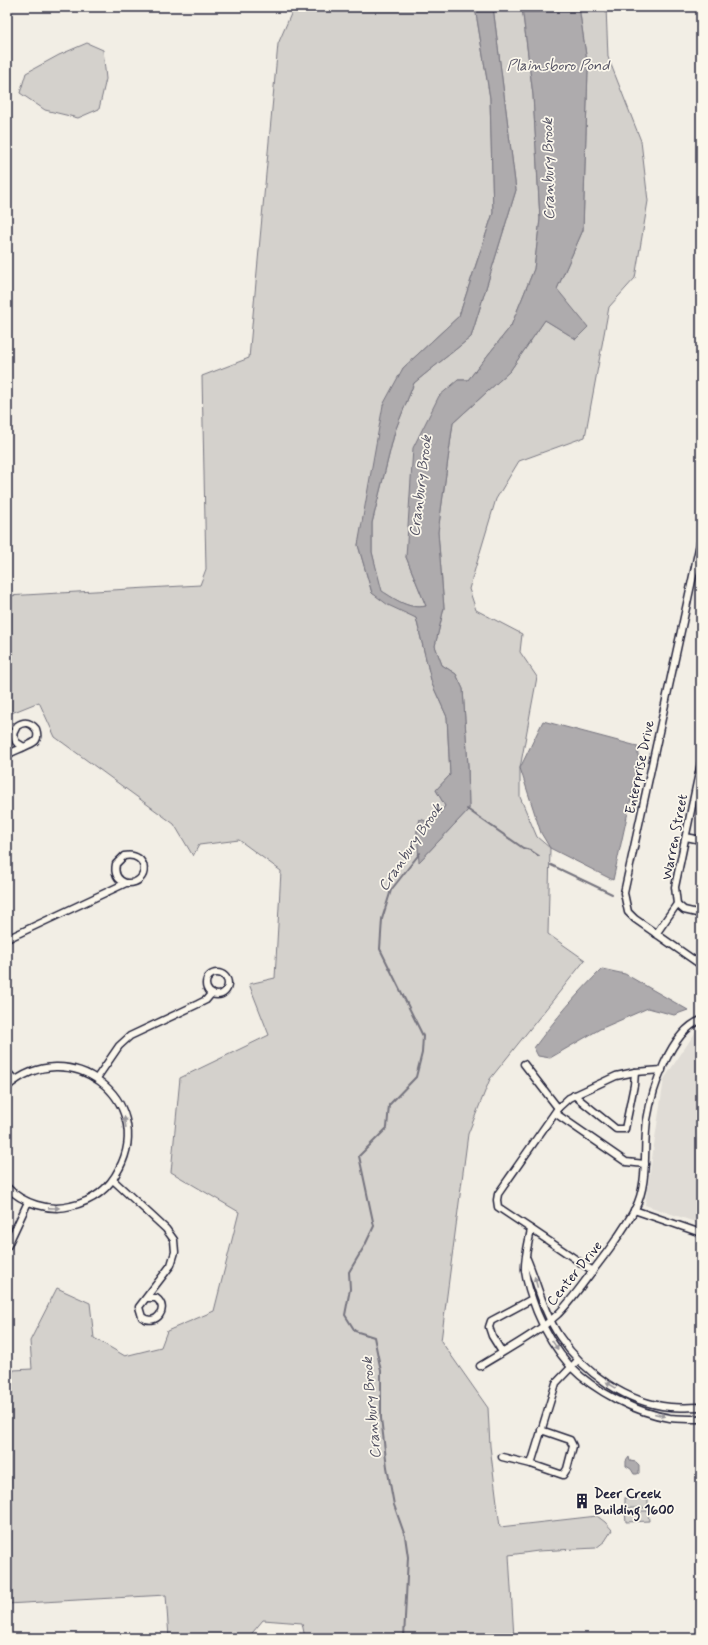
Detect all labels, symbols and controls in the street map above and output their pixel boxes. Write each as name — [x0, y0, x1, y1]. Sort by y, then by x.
water label: Plainsboro Pond — [507, 56, 611, 76]
water label: Cranbury Brook — [538, 116, 560, 220]
water label: Cranbury Brook — [405, 433, 437, 538]
street label: Enterprise Drive — [621, 718, 659, 816]
street label: Warren Street — [658, 793, 692, 882]
water label: Cranbury Brook — [374, 798, 448, 895]
one-way arrow — [122, 1116, 128, 1128]
one-way arrow — [48, 1204, 60, 1211]
street label: Center Drive — [543, 1237, 607, 1310]
one-way arrow — [533, 1276, 539, 1288]
one-way arrow — [551, 1340, 559, 1350]
water label: Cranbury Brook — [357, 1355, 386, 1460]
one-way arrow — [605, 1381, 617, 1388]
one-way arrow — [655, 1412, 667, 1418]
place label: Deer Creek Building 1600 — [594, 1485, 675, 1522]
building icon: Deer Creek Building 1600 — [573, 1492, 591, 1510]

